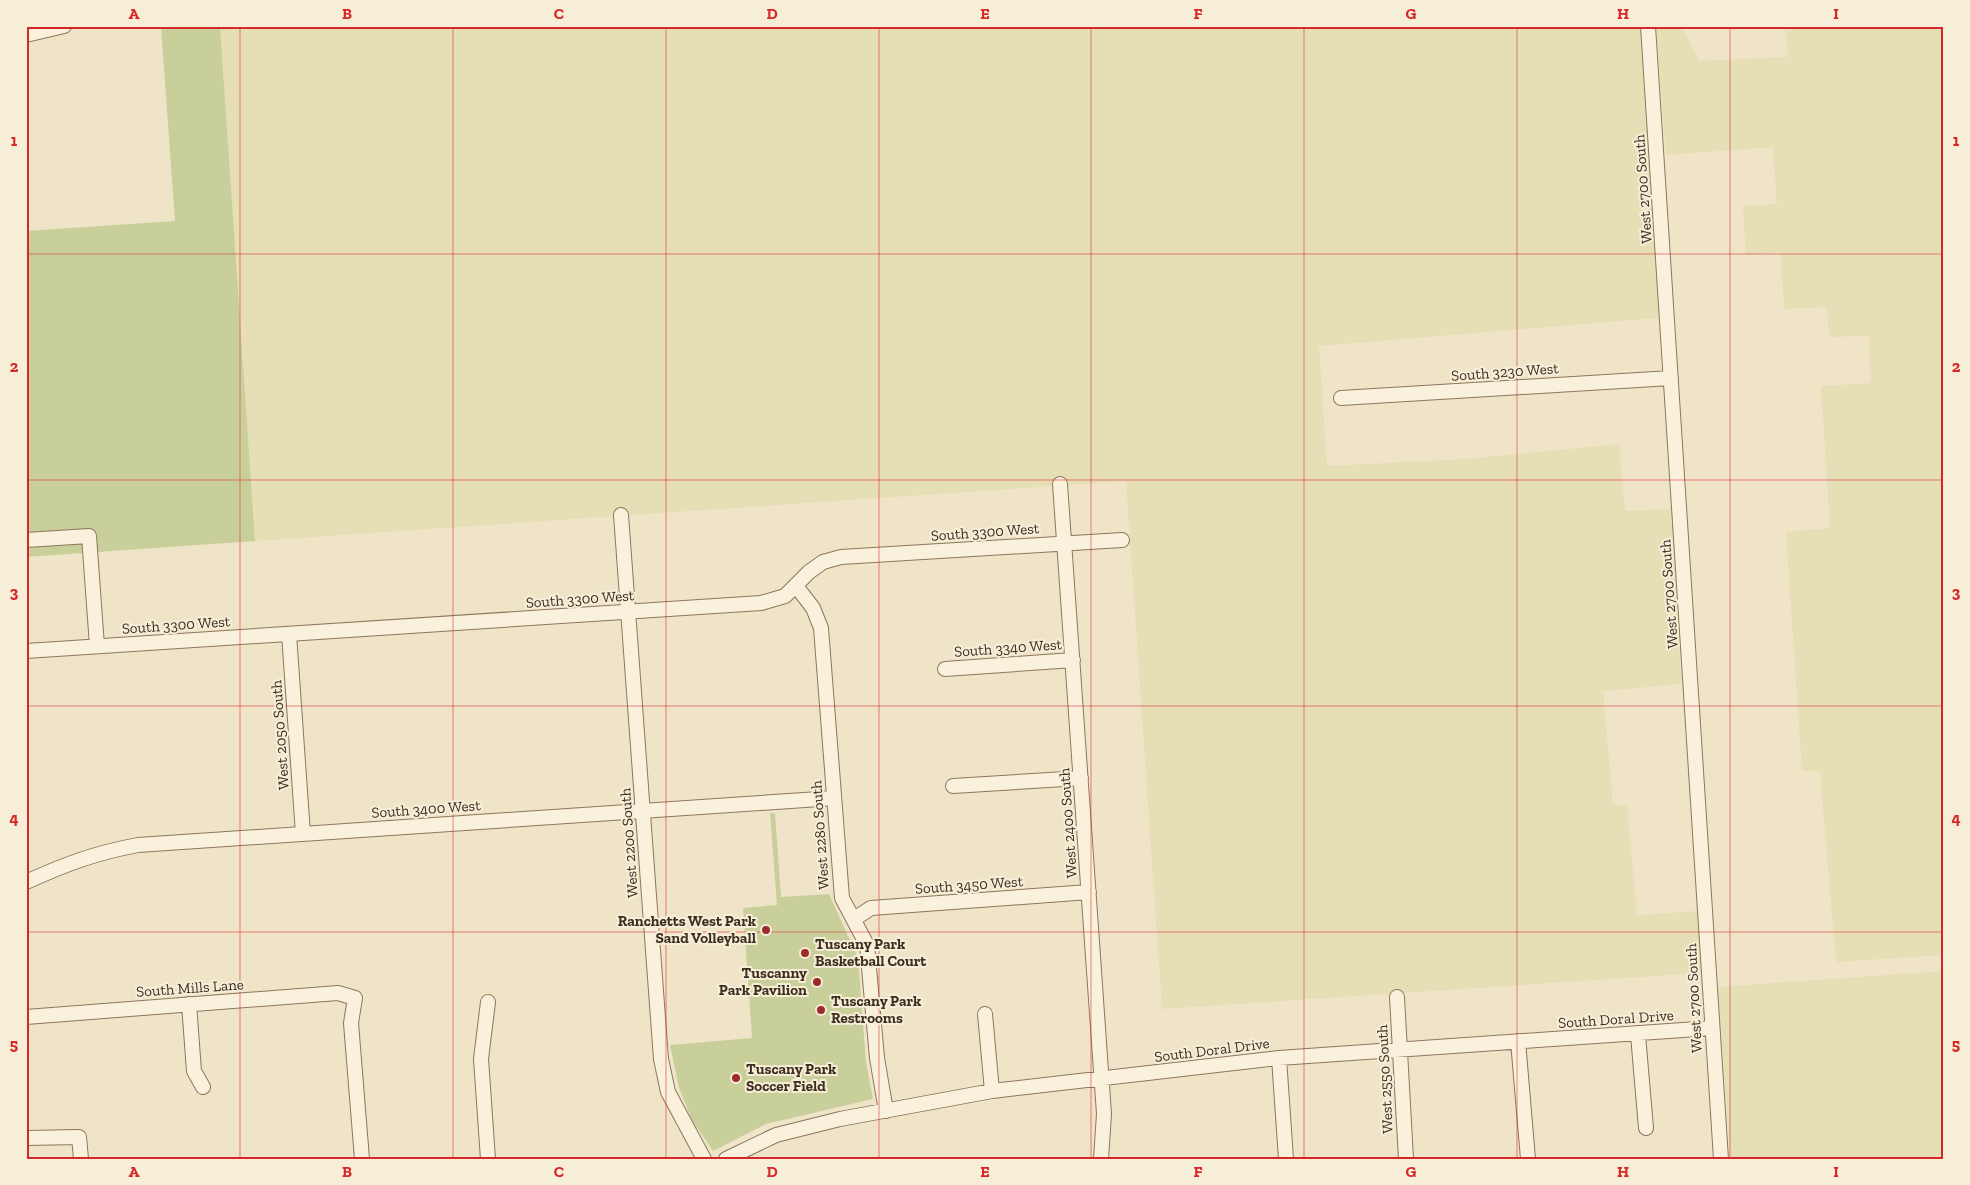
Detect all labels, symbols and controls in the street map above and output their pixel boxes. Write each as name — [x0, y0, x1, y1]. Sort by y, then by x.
text: A — [129, 4, 140, 23]
text: B — [342, 4, 352, 23]
text: C — [554, 4, 564, 23]
text: D — [766, 4, 778, 23]
text: E — [980, 4, 990, 23]
text: F — [1193, 4, 1203, 23]
text: G — [1406, 4, 1417, 23]
text: H — [1617, 4, 1629, 23]
text: I — [1833, 4, 1839, 23]
text: 1 — [11, 131, 18, 150]
text: 1 — [1953, 131, 1960, 150]
street label: West 2700 South — [1630, 133, 1656, 244]
text: 2 — [10, 357, 19, 376]
text: 2 — [1952, 357, 1961, 376]
street label: South 3230 West — [1451, 359, 1560, 385]
street label: South 3300 West — [930, 519, 1040, 545]
street label: West 2700 South — [1656, 538, 1682, 649]
text: 3 — [10, 583, 19, 602]
text: 3 — [1952, 583, 1961, 602]
street label: South 3300 West — [525, 586, 635, 612]
street label: South 3300 West — [121, 612, 231, 638]
street label: South 3340 West — [953, 635, 1063, 661]
street label: West 2050 South — [267, 679, 293, 791]
street label: West 2400 South — [1055, 767, 1081, 879]
street label: West 2280 South — [807, 779, 833, 890]
street label: West 2200 South — [616, 787, 642, 899]
street label: South 3400 West — [371, 796, 482, 822]
text: 4 — [9, 809, 19, 828]
text: 4 — [1951, 809, 1961, 828]
street label: South 3450 West — [914, 872, 1024, 898]
place label: Ranchetts West Park Sand Volleyball — [618, 912, 757, 947]
marker: Ranchetts West Park Sand Volleyball — [760, 924, 772, 936]
place label: Tuscany Park Basketball Court — [815, 935, 927, 970]
street label: West 2700 South — [1682, 942, 1706, 1053]
marker: Tuscany Park Basketball Court — [799, 947, 811, 959]
place label: Tuscanny Park Pavilion — [719, 964, 807, 999]
street label: South Mills Lane — [136, 975, 244, 1001]
marker: Tuscanny Park Pavilion — [811, 976, 823, 988]
place label: Tuscany Park Restrooms — [831, 992, 922, 1027]
marker: Tuscany Park Restrooms — [815, 1004, 827, 1016]
street label: South Doral Drive — [1558, 1006, 1674, 1032]
street label: West 2550 South — [1373, 1023, 1397, 1134]
street label: South Doral Drive — [1153, 1034, 1271, 1066]
text: 5 — [10, 1035, 18, 1054]
text: 5 — [1952, 1035, 1960, 1054]
place label: Tuscany Park Soccer Field — [746, 1060, 837, 1095]
marker: Tuscany Park Soccer Field — [730, 1072, 742, 1084]
text: A — [129, 1162, 140, 1181]
text: B — [342, 1162, 352, 1181]
text: C — [554, 1162, 564, 1181]
text: D — [766, 1162, 778, 1181]
text: E — [980, 1162, 990, 1181]
text: F — [1193, 1162, 1203, 1181]
text: G — [1406, 1162, 1417, 1181]
text: H — [1617, 1162, 1629, 1181]
text: I — [1833, 1162, 1839, 1181]

